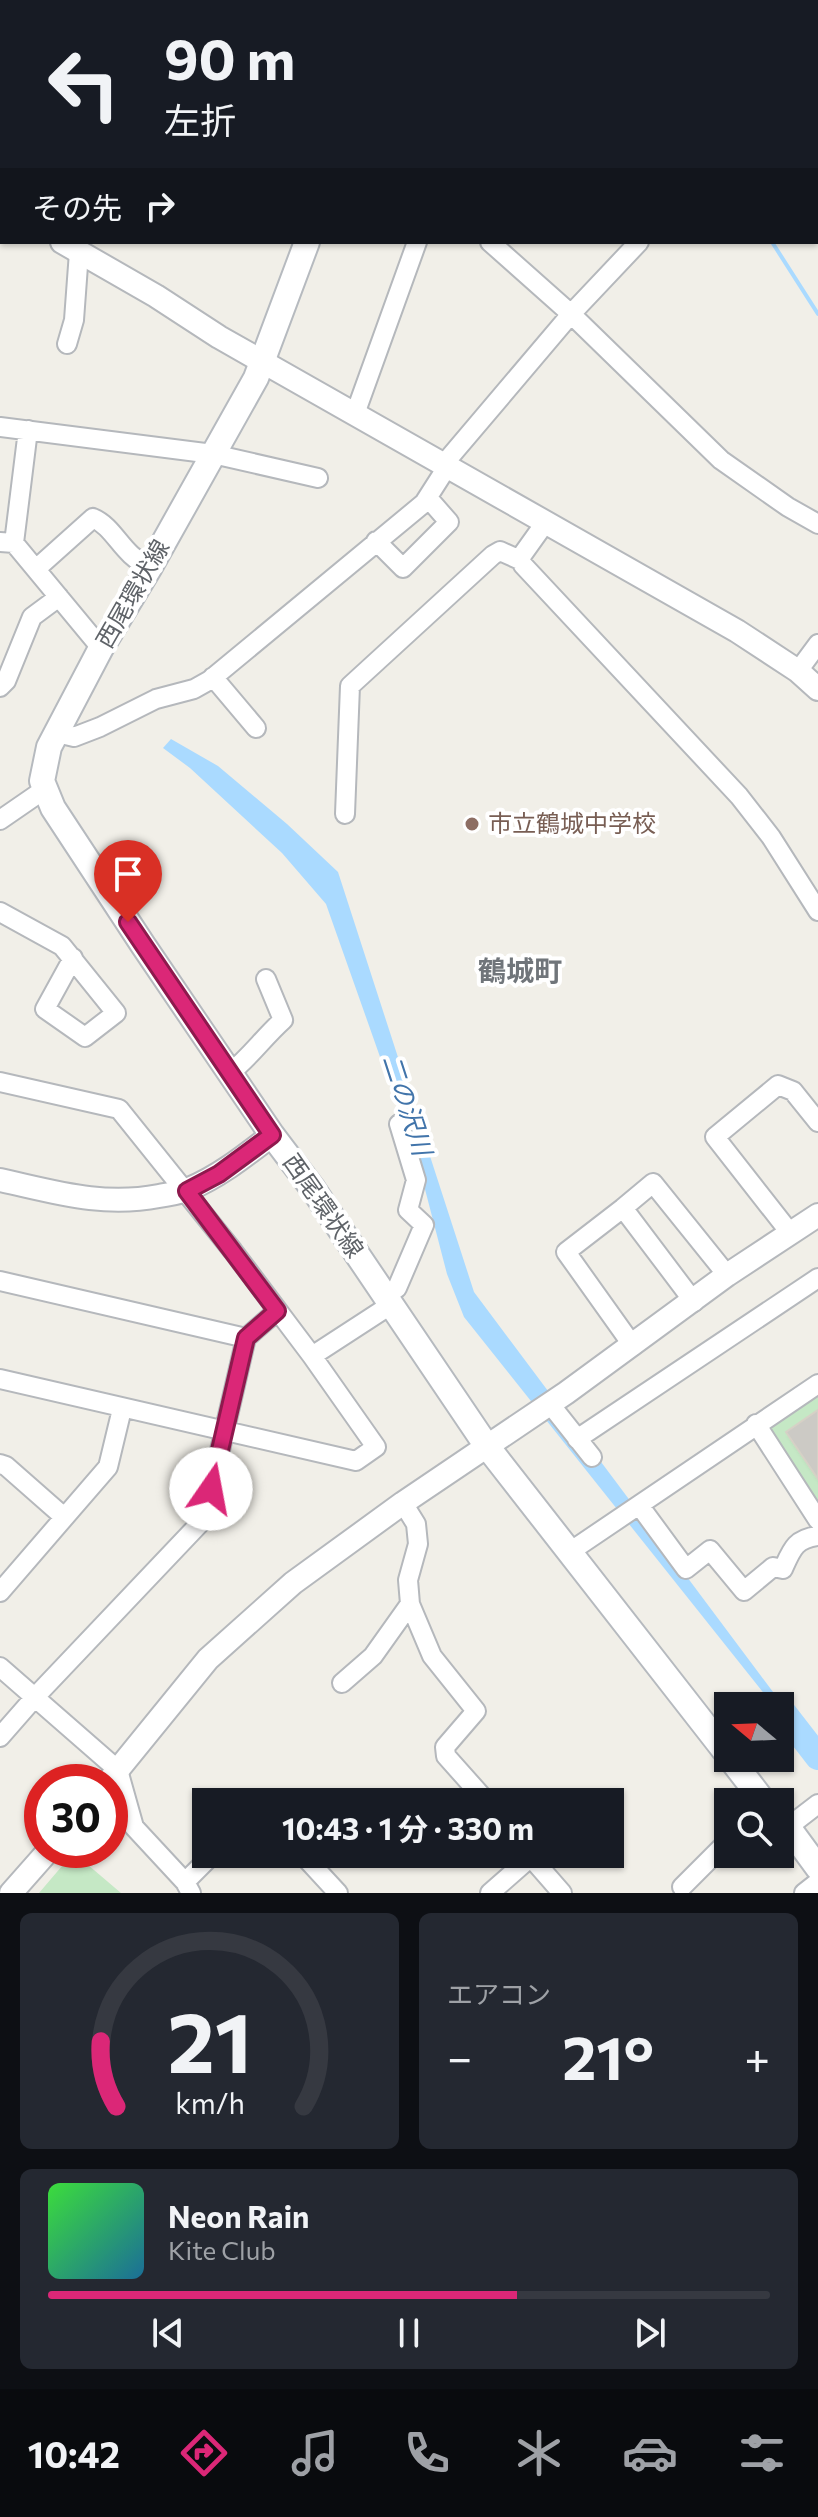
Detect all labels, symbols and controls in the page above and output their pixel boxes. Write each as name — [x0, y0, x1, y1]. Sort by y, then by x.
text: 90 m — [164, 23, 295, 92]
icon: left — [32, 32, 136, 136]
text: 左折 — [164, 97, 236, 141]
icon: right — [138, 184, 182, 228]
text: その先 — [32, 188, 122, 225]
street label: 西尾環状線 — [89, 534, 174, 652]
place label: 市立鶴城中学校 — [488, 808, 656, 837]
marker: 市立鶴城中学校 — [463, 815, 481, 833]
pin — [94, 840, 162, 922]
icon: arrive — [106, 852, 150, 896]
district label: 鶴城町 — [478, 953, 562, 987]
water label: 二の沢川 — [378, 1050, 440, 1162]
street label: 西尾環状線 — [278, 1148, 371, 1263]
position arrow — [169, 1447, 253, 1531]
north arrow — [714, 1692, 794, 1772]
map controls — [714, 1692, 794, 1868]
speed limit sign: 30 — [24, 1764, 128, 1868]
button: search — [714, 1788, 794, 1868]
text: 10:43 · 1 分 · 330 m — [282, 1809, 534, 1846]
text: エアコン — [447, 1978, 551, 2009]
text: 21 — [167, 1988, 252, 2090]
text: 21° — [562, 2019, 654, 2092]
text: − — [447, 2029, 472, 2083]
text: + — [744, 2029, 770, 2083]
text: km/h — [175, 2085, 244, 2120]
text: Neon Rain — [168, 2197, 309, 2234]
text: Kite Club — [168, 2234, 276, 2265]
icon: previous — [146, 2311, 190, 2355]
icon: pause — [387, 2311, 431, 2355]
icon: next — [628, 2311, 672, 2355]
icon: directions — [176, 2425, 232, 2481]
icon: music — [287, 2425, 343, 2481]
icon: phone — [399, 2425, 455, 2481]
icon: climate — [511, 2425, 567, 2481]
icon: car — [622, 2425, 678, 2481]
icon: filters — [734, 2425, 790, 2481]
text: 10:42 — [28, 2431, 120, 2475]

